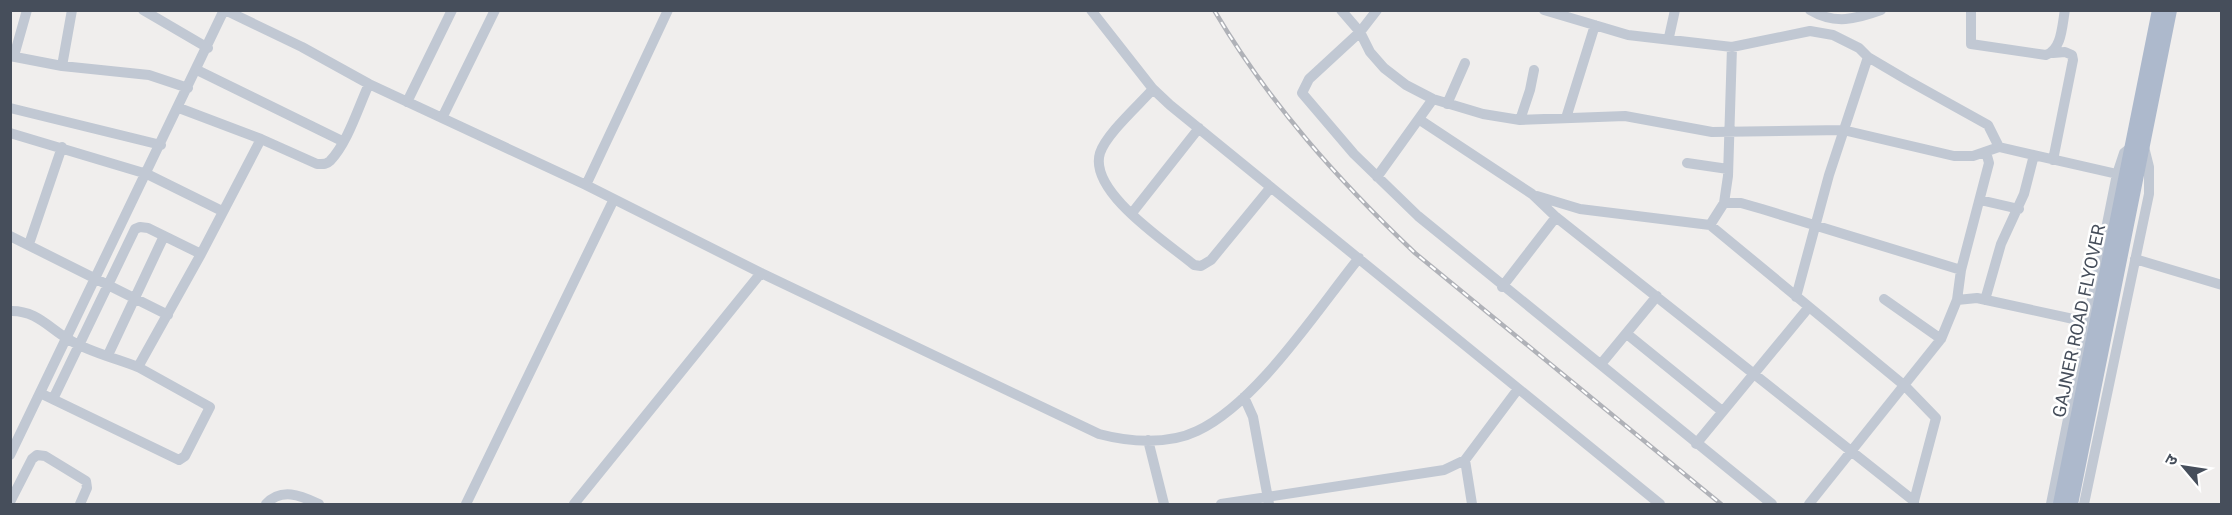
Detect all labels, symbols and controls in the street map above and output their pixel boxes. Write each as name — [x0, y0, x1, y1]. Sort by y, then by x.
street label: GAJNER ROAD FLYOVER — [2048, 222, 2109, 419]
north arrow — [2154, 437, 2214, 497]
text: उ — [2161, 451, 2182, 469]

